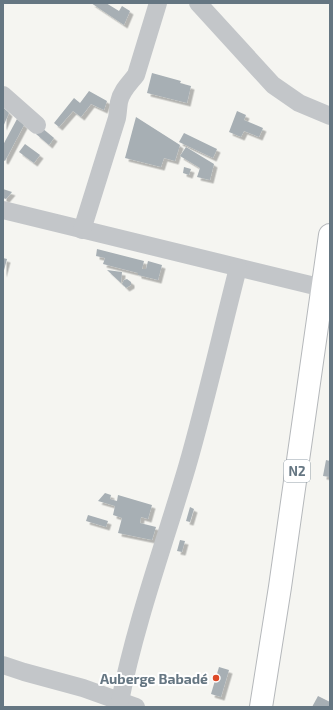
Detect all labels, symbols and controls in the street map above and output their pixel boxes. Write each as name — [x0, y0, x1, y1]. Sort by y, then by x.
road number: N2 — [284, 460, 310, 482]
place label: Auberge Babadé — [100, 670, 208, 687]
marker: Auberge Babadé — [211, 673, 221, 683]

